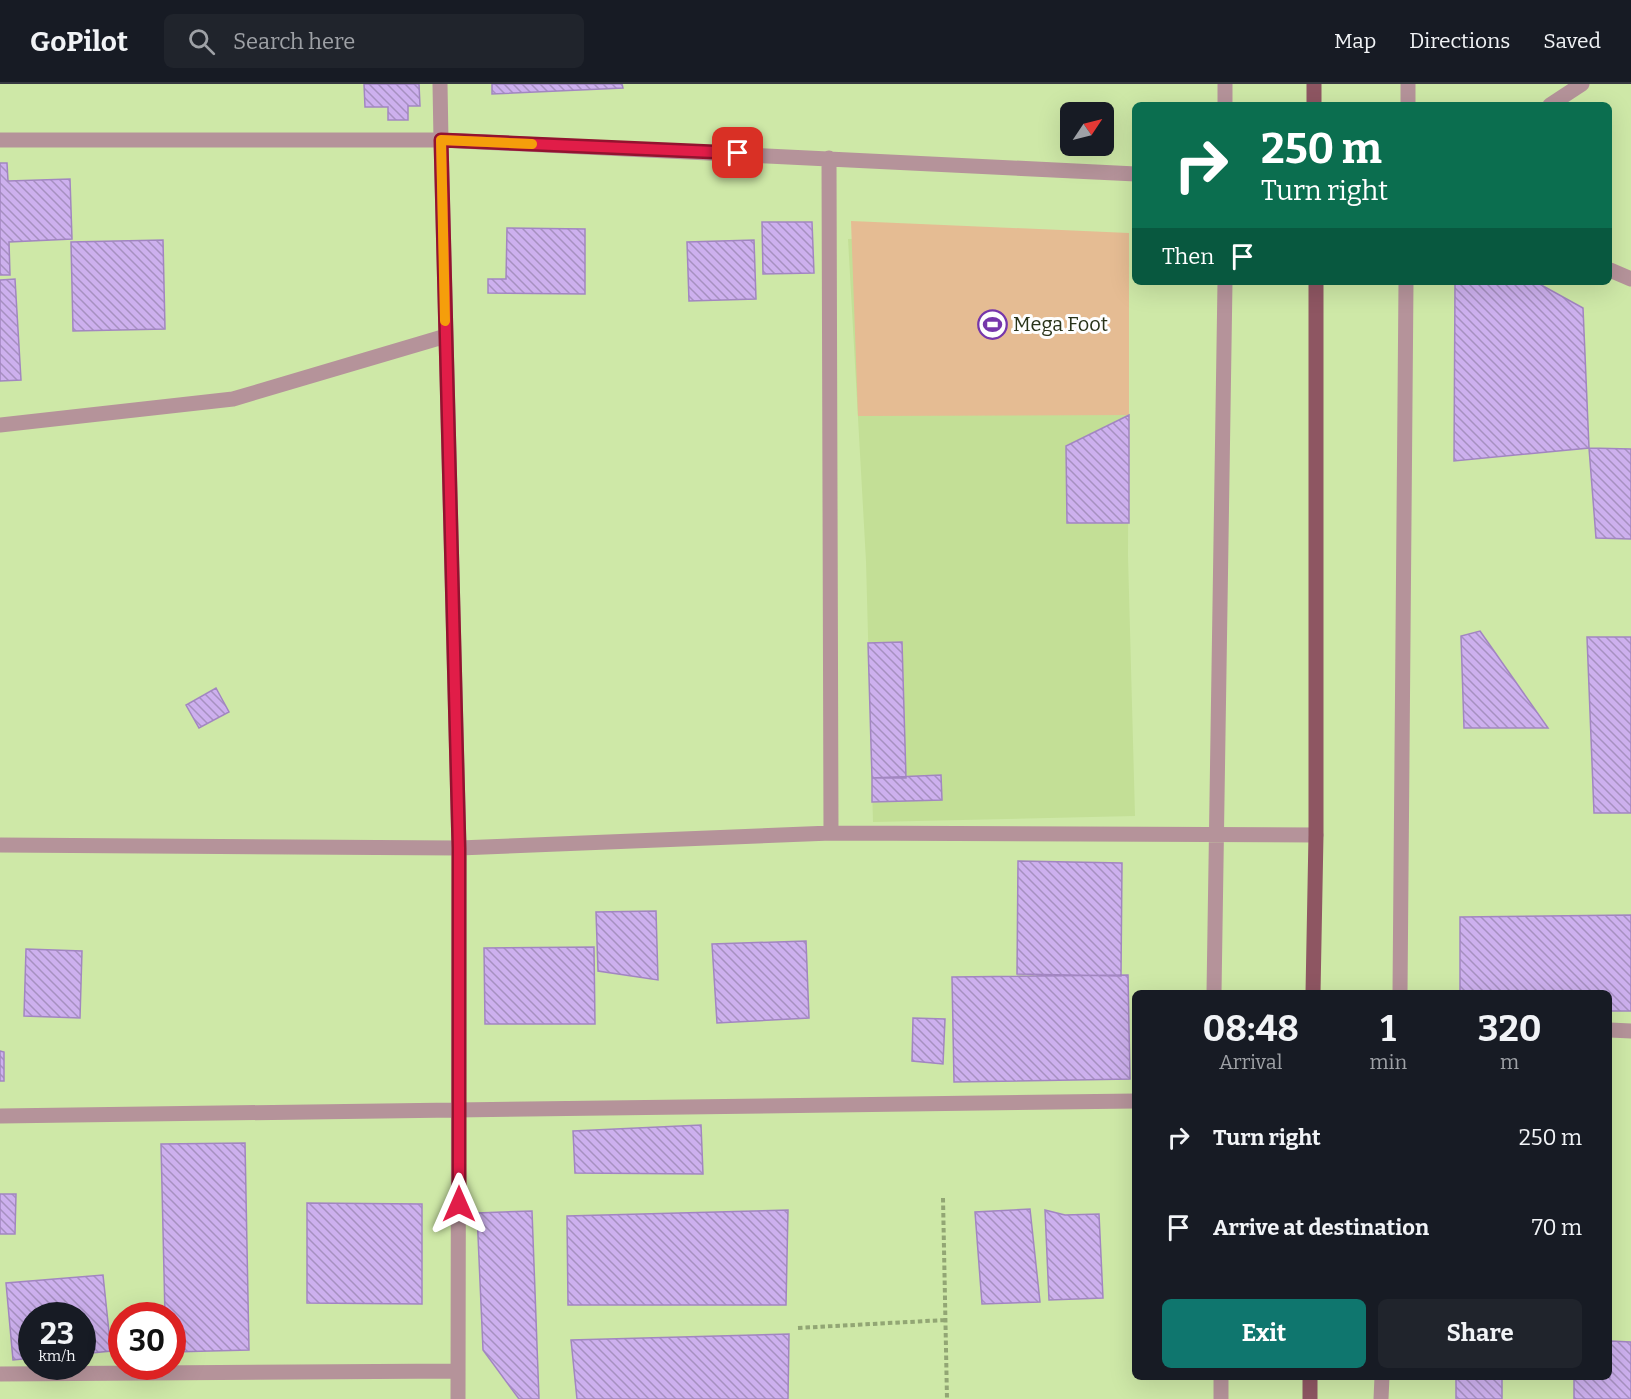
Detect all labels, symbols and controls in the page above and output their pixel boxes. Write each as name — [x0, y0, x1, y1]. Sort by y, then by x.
search box — [164, 14, 584, 68]
text: GoPilot — [30, 25, 128, 58]
icon: search — [185, 25, 218, 58]
text: Search here — [233, 28, 355, 55]
text: Map — [1334, 28, 1376, 54]
text: Directions — [1409, 28, 1510, 54]
text: Saved — [1543, 28, 1601, 54]
north arrow — [1060, 102, 1114, 156]
map controls — [1060, 102, 1114, 156]
text: 250 m — [1261, 124, 1382, 174]
icon: right — [1162, 126, 1240, 204]
pin — [712, 127, 763, 178]
icon: arrive — [721, 136, 754, 169]
text: Turn right — [1261, 175, 1388, 207]
icon: arrive — [1226, 240, 1259, 273]
text: Then — [1162, 243, 1214, 270]
sports icon: Mega Foot — [976, 308, 1008, 340]
place label: Mega Foot — [1013, 312, 1108, 336]
text: 08:48 — [1202, 1007, 1299, 1051]
text: 1 — [1381, 1007, 1396, 1051]
text: 320 — [1478, 1007, 1542, 1051]
text: Arrival — [1219, 1050, 1282, 1074]
text: min — [1369, 1050, 1407, 1074]
text: m — [1500, 1050, 1519, 1074]
icon: right — [1162, 1121, 1195, 1154]
text: Turn right — [1213, 1124, 1321, 1151]
text: 250 m — [1519, 1124, 1582, 1151]
position arrow — [427, 1172, 491, 1236]
icon: arrive — [1162, 1211, 1195, 1244]
text: Arrive at destination — [1213, 1214, 1429, 1241]
text: 70 m — [1532, 1214, 1582, 1241]
button: Exit — [1162, 1299, 1366, 1368]
button: Share — [1378, 1299, 1582, 1368]
speed limit sign: 30 — [108, 1302, 186, 1380]
text: 23 — [40, 1316, 74, 1352]
text: km/h — [38, 1347, 76, 1365]

